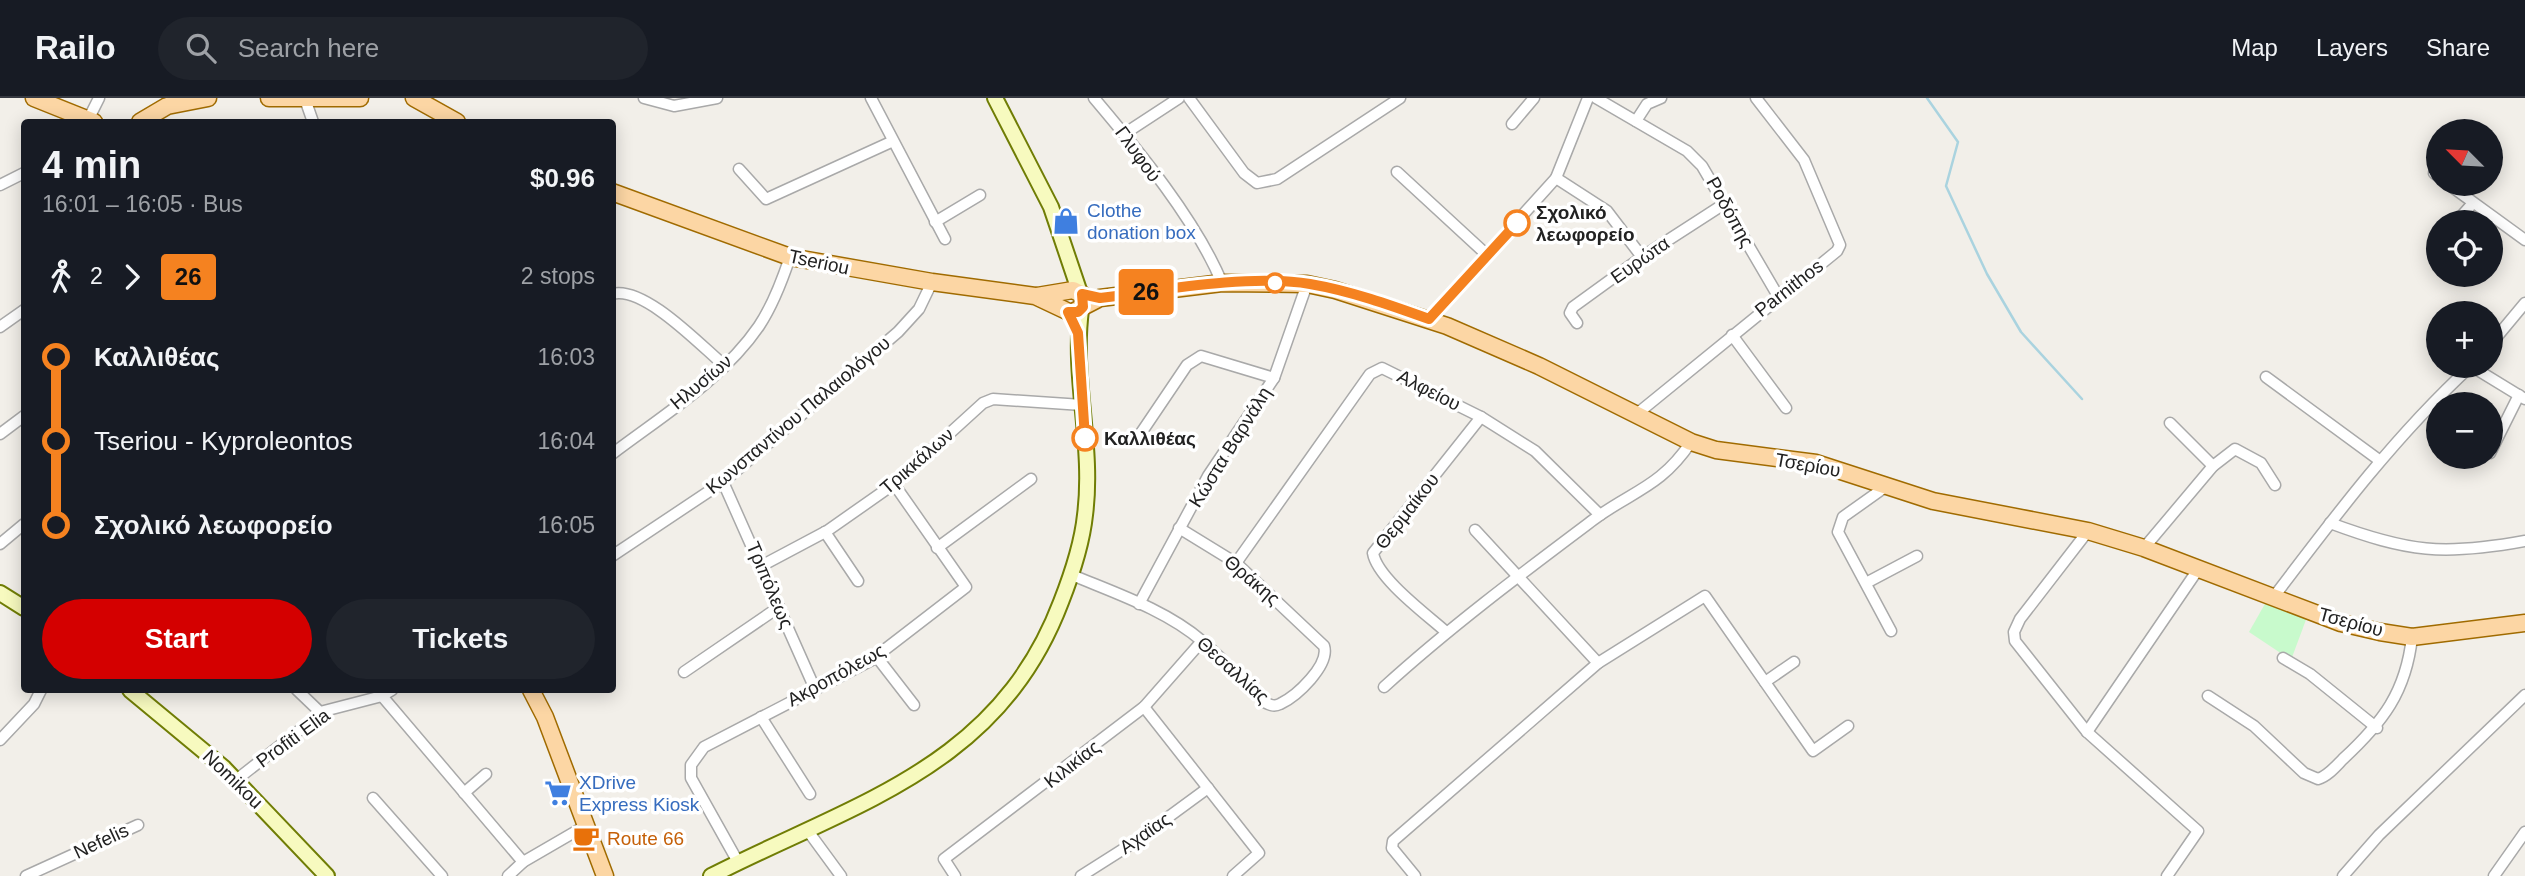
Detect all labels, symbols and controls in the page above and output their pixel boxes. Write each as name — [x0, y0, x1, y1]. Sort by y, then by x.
search box — [158, 17, 648, 80]
text: Railo — [35, 29, 116, 66]
icon: search — [182, 29, 220, 67]
text: Search here — [238, 33, 379, 63]
text: Map — [2231, 34, 2278, 61]
text: Layers — [2316, 34, 2388, 61]
text: Share — [2426, 34, 2490, 61]
north arrow — [2426, 119, 2502, 196]
map controls — [2426, 119, 2503, 469]
street label: Γλυφού — [1111, 122, 1165, 186]
text: 4 min — [42, 144, 141, 186]
text: $0.96 — [530, 163, 595, 193]
street label: Ροδόπης — [1702, 173, 1758, 251]
text: 16:01 – 16:05 · Bus — [42, 191, 243, 217]
place label: Clothe donation box — [1087, 200, 1196, 243]
place label: Σχολικό λεωφορείο — [1536, 202, 1635, 245]
shop icon: Clothe donation box — [1051, 206, 1081, 236]
marker: Σχολικό λεωφορείο — [1504, 210, 1530, 236]
button: locate — [2426, 210, 2503, 287]
street label: Ευρώτα — [1607, 232, 1673, 288]
street label: Tseriou — [787, 245, 851, 279]
street label: Parnithos — [1751, 255, 1827, 321]
icon: walk — [42, 258, 80, 296]
icon: forward — [113, 258, 151, 296]
text: 2 — [90, 263, 103, 289]
text: 26 — [175, 263, 202, 290]
text: 2 stops — [521, 263, 595, 289]
line badge: 26 — [1114, 269, 1178, 315]
unlabelled marker — [1265, 273, 1285, 293]
text: 26 — [1133, 278, 1159, 305]
button: + — [2426, 301, 2503, 378]
street label: Κωνσταντίνου Παλαιολόγου — [702, 332, 894, 498]
text: Καλλιθέας — [94, 342, 220, 372]
text: 16:03 — [537, 344, 595, 370]
street label: Ηλυσίων — [666, 350, 736, 414]
street label: Αλφείου — [1394, 365, 1464, 415]
street label: Κώστα Βαρνάλη — [1185, 383, 1275, 511]
button: − — [2426, 392, 2503, 469]
street label: Τρικκάλων — [876, 424, 958, 498]
marker: Καλλιθέας — [1072, 425, 1098, 451]
text: Tseriou - Kyproleontos — [94, 426, 353, 456]
text: 16:04 — [537, 428, 595, 454]
place label: Καλλιθέας — [1104, 428, 1196, 449]
street label: Τσερίου — [1774, 449, 1842, 481]
street label: Θερμαίκου — [1371, 469, 1443, 553]
text: Σχολικό λεωφορείο — [94, 510, 333, 540]
text: 16:05 — [537, 512, 595, 538]
street label: Τριπόλεως — [742, 539, 798, 631]
street label: Θράκης — [1220, 551, 1284, 609]
button: Start — [42, 599, 312, 679]
button: Tickets — [326, 599, 595, 679]
street label: Τσερίου — [2317, 603, 2385, 641]
street label: Θεσαλλίας — [1193, 632, 1273, 708]
street label: Ακροπόλεως — [783, 640, 889, 710]
street label: Profiti Elia — [252, 704, 334, 772]
street label: Κιλικίας — [1040, 736, 1104, 792]
street label: Nomikou — [199, 745, 267, 813]
place label: XDrive Express Kiosk — [579, 772, 700, 815]
supermarket icon: XDrive Express Kiosk — [543, 778, 573, 808]
street label: Αχαϊας — [1116, 808, 1174, 858]
street label: Nefelis — [70, 819, 132, 863]
cafe icon: Route 66 — [571, 823, 601, 853]
place label: Route 66 — [607, 828, 684, 849]

